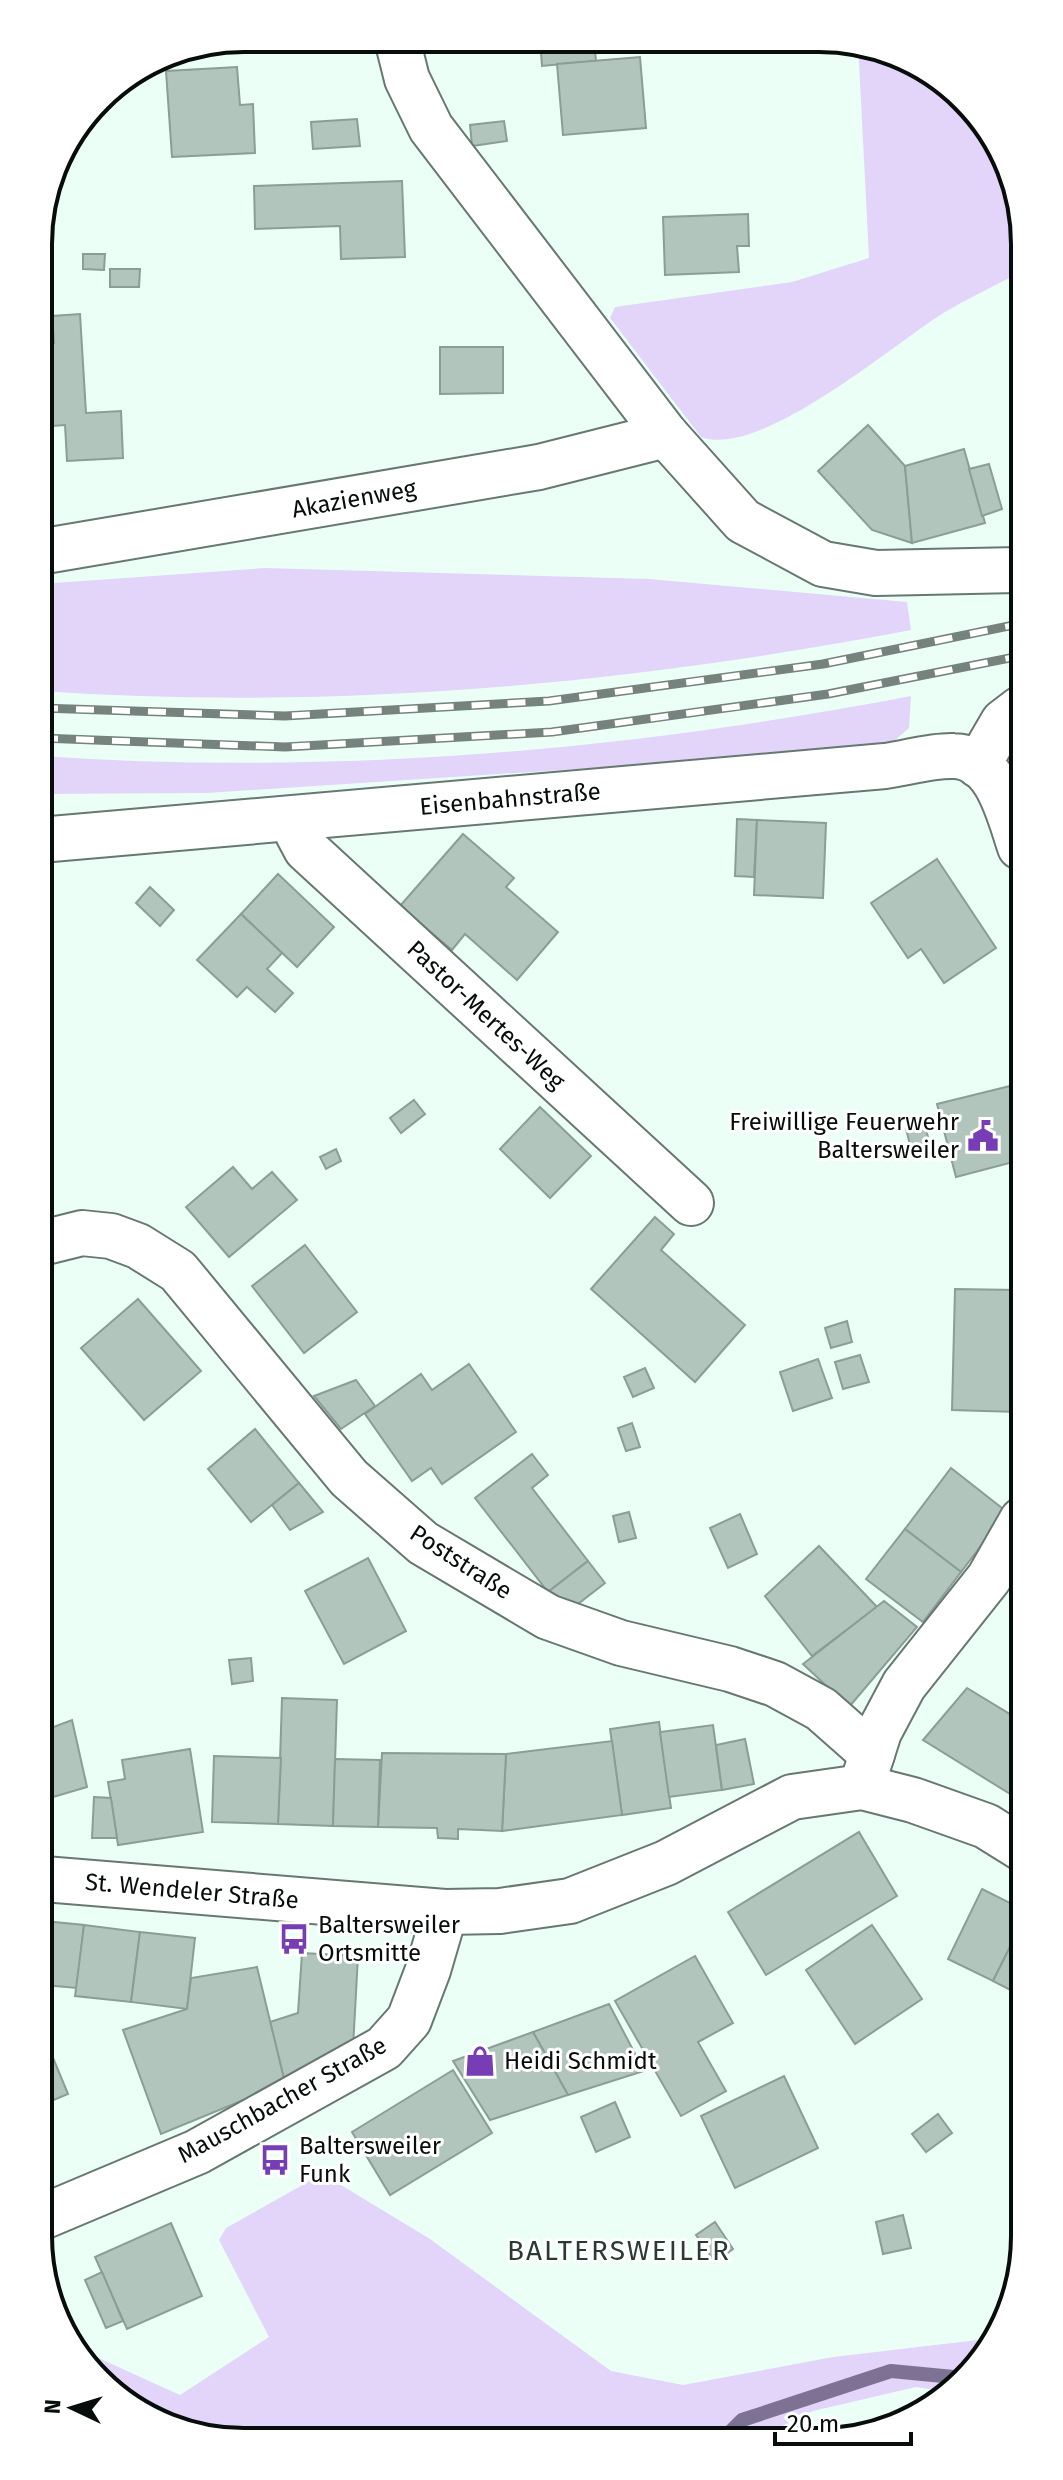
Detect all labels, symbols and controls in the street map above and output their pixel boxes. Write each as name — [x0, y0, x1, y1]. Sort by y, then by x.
street label: Akazienweg — [290, 474, 419, 524]
street label: Eisenbahnstraße — [418, 777, 602, 821]
street label: Pastor-Mertes-Weg — [401, 935, 571, 1096]
place label: Freiwillige Feuerwehr Baltersweiler — [729, 1108, 960, 1164]
public building icon: Freiwillige Feuerwehr Baltersweiler — [966, 1119, 1000, 1153]
street label: Poststraße — [405, 1519, 517, 1605]
street label: St. Wendeler Straße — [84, 1868, 300, 1914]
place label: Baltersweiler Ortsmitte — [318, 1911, 461, 1967]
bus stop icon: Baltersweiler Ortsmitte — [277, 1922, 311, 1956]
street label: Mauschbacher Straße — [173, 2031, 391, 2169]
shop icon: Heidi Schmidt — [463, 2044, 497, 2078]
place label: Heidi Schmidt — [504, 2047, 657, 2075]
place label: Baltersweiler Funk — [299, 2132, 442, 2188]
bus stop icon: Baltersweiler Funk — [258, 2143, 292, 2177]
district label: BALTERSWEILER — [507, 2234, 731, 2267]
north arrow — [32, 2368, 112, 2448]
scale bar — [775, 2396, 911, 2446]
text: N — [39, 2398, 67, 2415]
text: 20 m — [787, 2410, 839, 2438]

